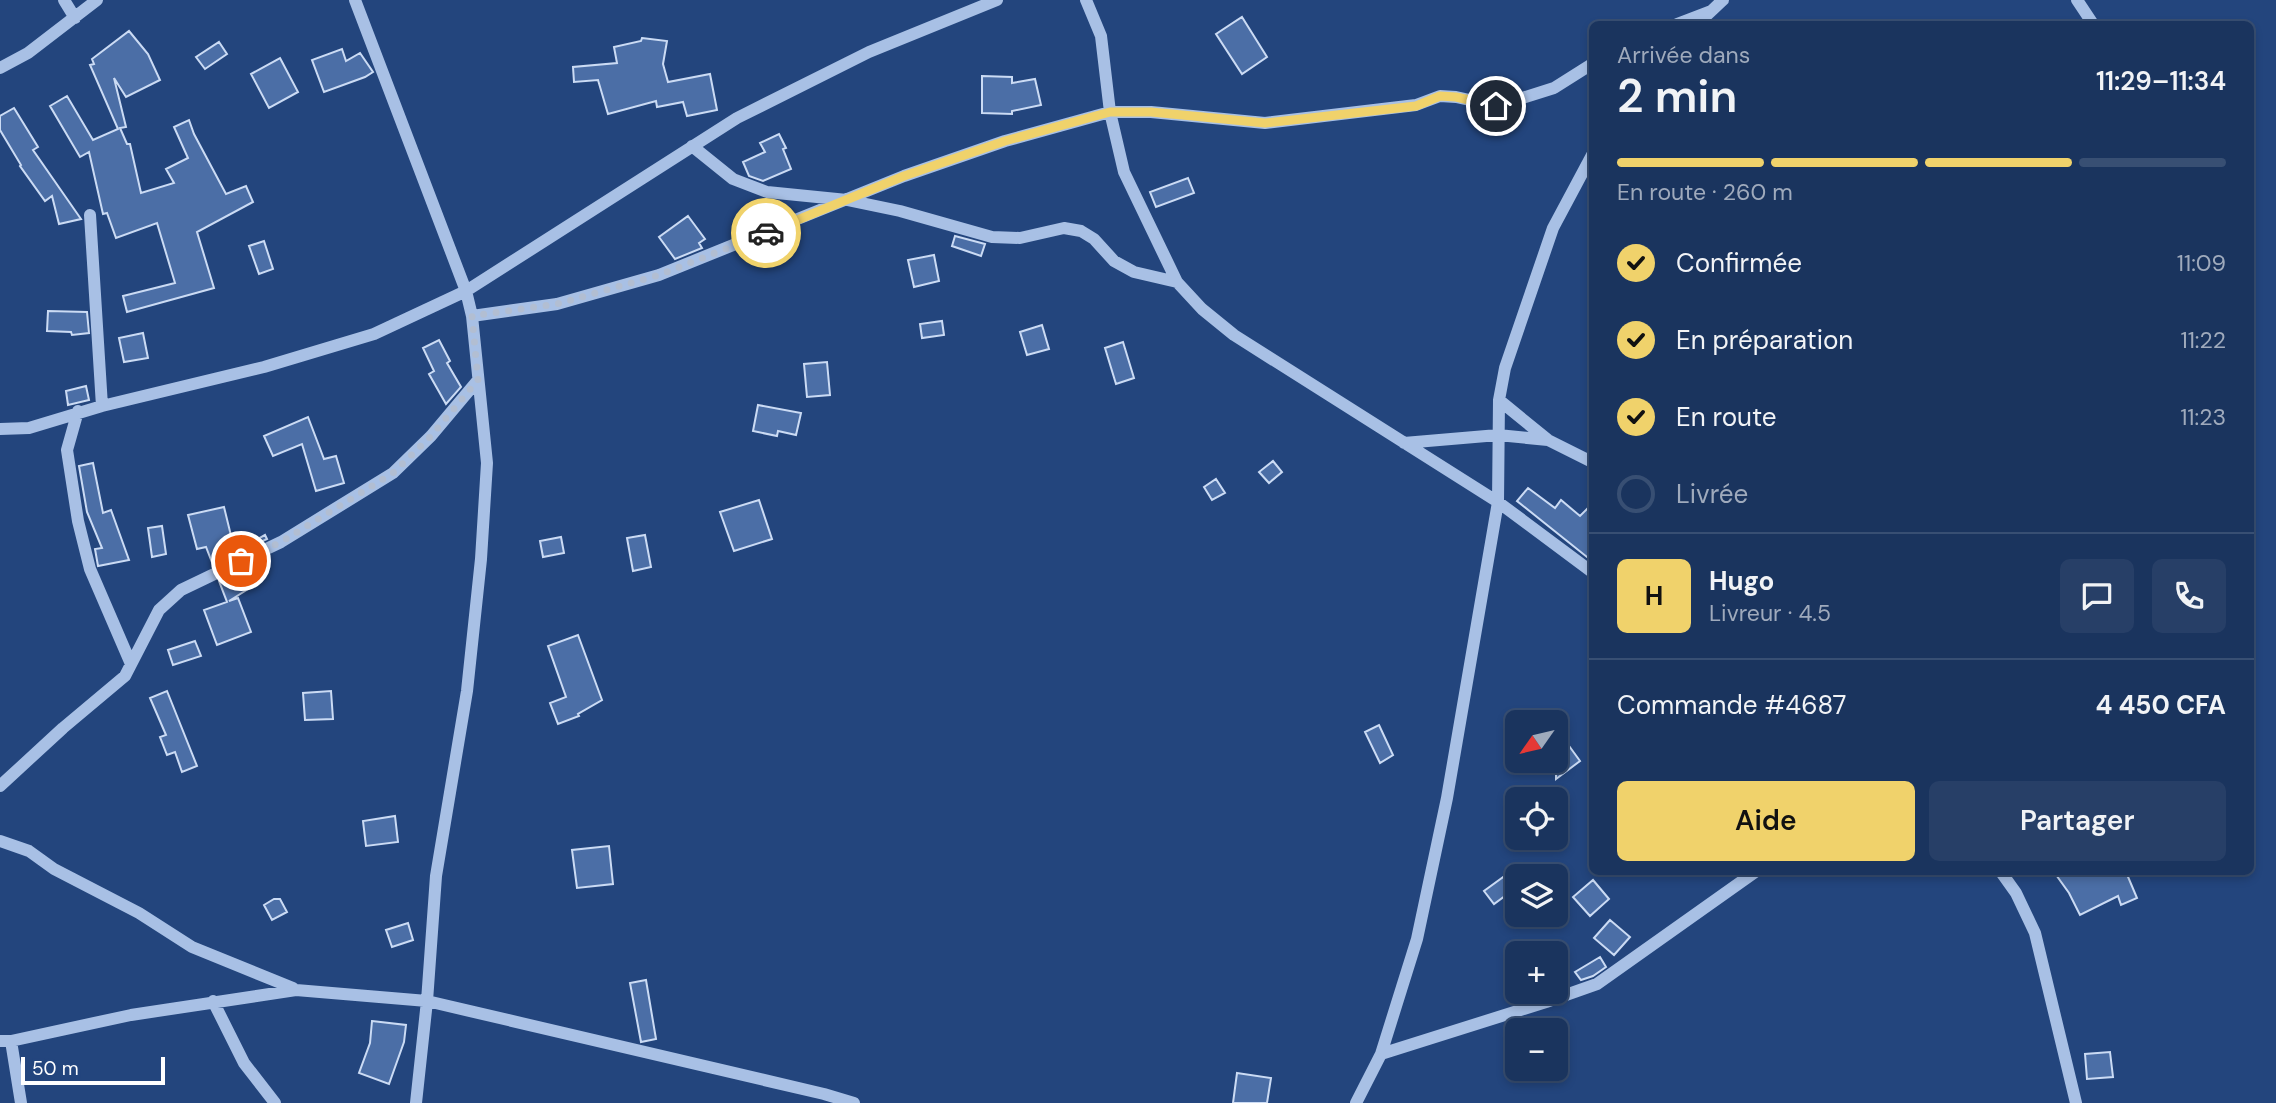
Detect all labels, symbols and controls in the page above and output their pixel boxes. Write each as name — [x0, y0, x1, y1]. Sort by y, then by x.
text: Arrivée dans — [1617, 40, 1750, 70]
text: 11:29–11:34 — [2096, 64, 2226, 98]
text: 2 min — [1617, 66, 1737, 126]
pin — [1466, 76, 1526, 136]
icon: home — [1477, 87, 1515, 125]
text: En route · 260 m — [1617, 177, 1793, 207]
courier — [731, 198, 801, 268]
icon: car — [747, 214, 785, 252]
icon: check — [1617, 244, 1655, 282]
text: Confirmée — [1676, 246, 1802, 280]
text: 11:09 — [2177, 248, 2226, 278]
icon: check — [1617, 321, 1655, 359]
text: En préparation — [1676, 323, 1853, 357]
text: 11:22 — [2181, 325, 2226, 355]
icon: check — [1617, 398, 1655, 436]
text: En route — [1676, 400, 1777, 434]
text: 11:23 — [2180, 402, 2226, 432]
text: Livrée — [1676, 477, 1748, 511]
pin — [211, 531, 271, 591]
icon: bag — [222, 542, 260, 580]
button: chat — [2060, 559, 2134, 633]
button: phone — [2152, 559, 2226, 633]
text: Hugo — [1709, 564, 1774, 598]
text: H — [1645, 579, 1663, 613]
text: Livreur · 4.5 — [1709, 598, 1831, 628]
text: Commande #4687 — [1617, 688, 1846, 722]
text: 4 450 CFA — [2095, 688, 2226, 722]
north arrow — [1505, 710, 1568, 774]
map controls — [1505, 710, 1568, 1081]
button: Aide — [1617, 781, 1915, 861]
button: Partager — [1929, 781, 2226, 861]
button: locate — [1505, 787, 1568, 850]
button: layers — [1505, 864, 1568, 927]
button: + — [1505, 941, 1568, 1004]
button: − — [1505, 1018, 1568, 1081]
scale bar — [21, 1054, 164, 1086]
text: 50 m — [32, 1056, 79, 1081]

